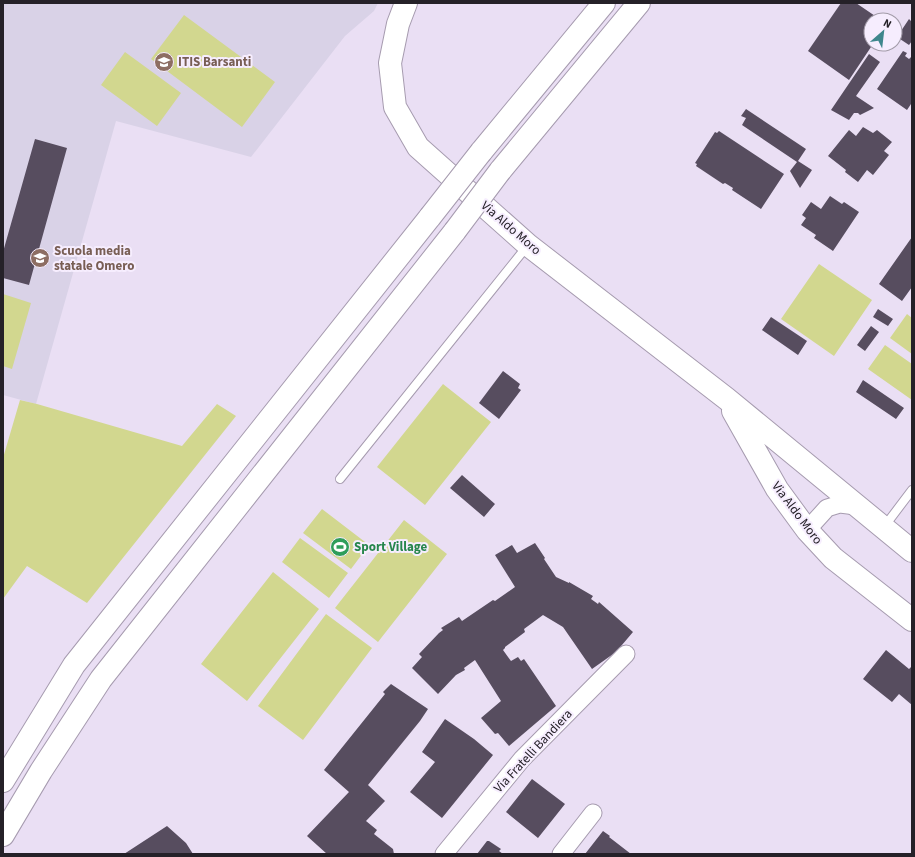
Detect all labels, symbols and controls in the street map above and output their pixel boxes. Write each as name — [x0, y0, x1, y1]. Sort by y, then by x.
north arrow — [863, 12, 903, 52]
text: N — [881, 15, 894, 32]
school or university icon: ITIS Barsanti — [153, 51, 175, 73]
place label: ITIS Barsanti — [178, 53, 251, 71]
street label: Via Aldo Moro — [477, 197, 545, 259]
place label: Scuola media statale Omero — [54, 242, 134, 275]
school or university icon: Scuola media statale Omero — [29, 247, 51, 269]
street label: Via Aldo Moro — [767, 478, 827, 548]
sports icon: Sport Village — [329, 536, 351, 558]
place label: Sport Village — [354, 538, 427, 556]
street label: Via Fratelli Bandiera — [490, 705, 576, 797]

